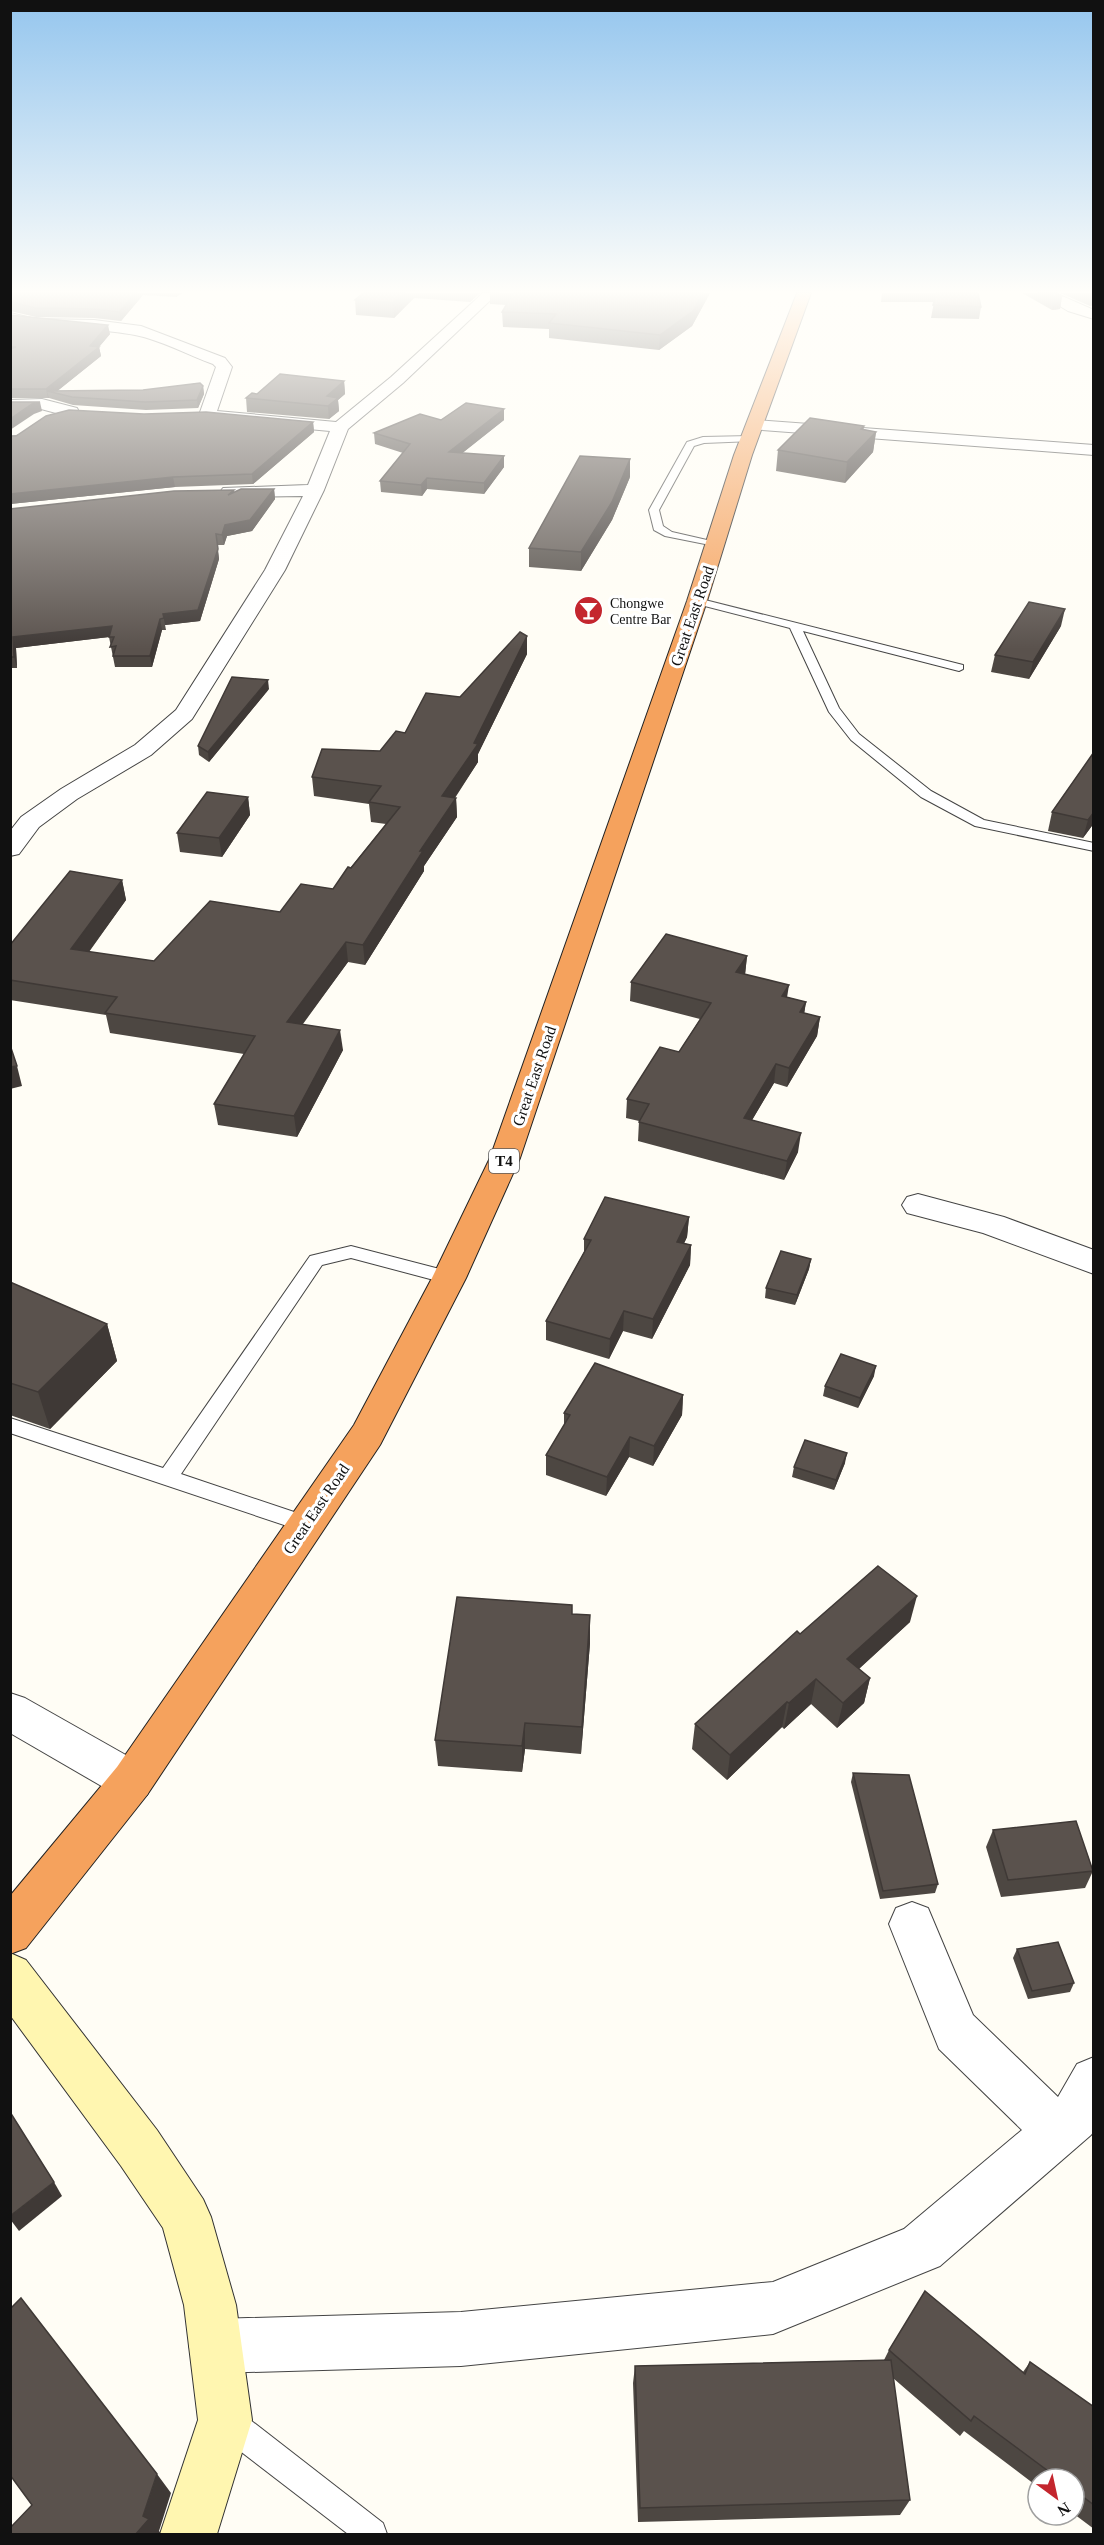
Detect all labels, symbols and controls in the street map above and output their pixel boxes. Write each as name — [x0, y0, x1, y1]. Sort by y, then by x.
street label: Great East Road — [667, 564, 717, 668]
bar icon: Chongwe Centre Bar — [573, 595, 605, 627]
place label: Chongwe Centre Bar — [610, 596, 671, 627]
street label: Great East Road — [509, 1024, 559, 1128]
road number: T4 — [489, 1149, 519, 1173]
street label: Great East Road — [280, 1461, 352, 1557]
north arrow — [1026, 2467, 1086, 2527]
text: N — [1054, 2499, 1073, 2520]

